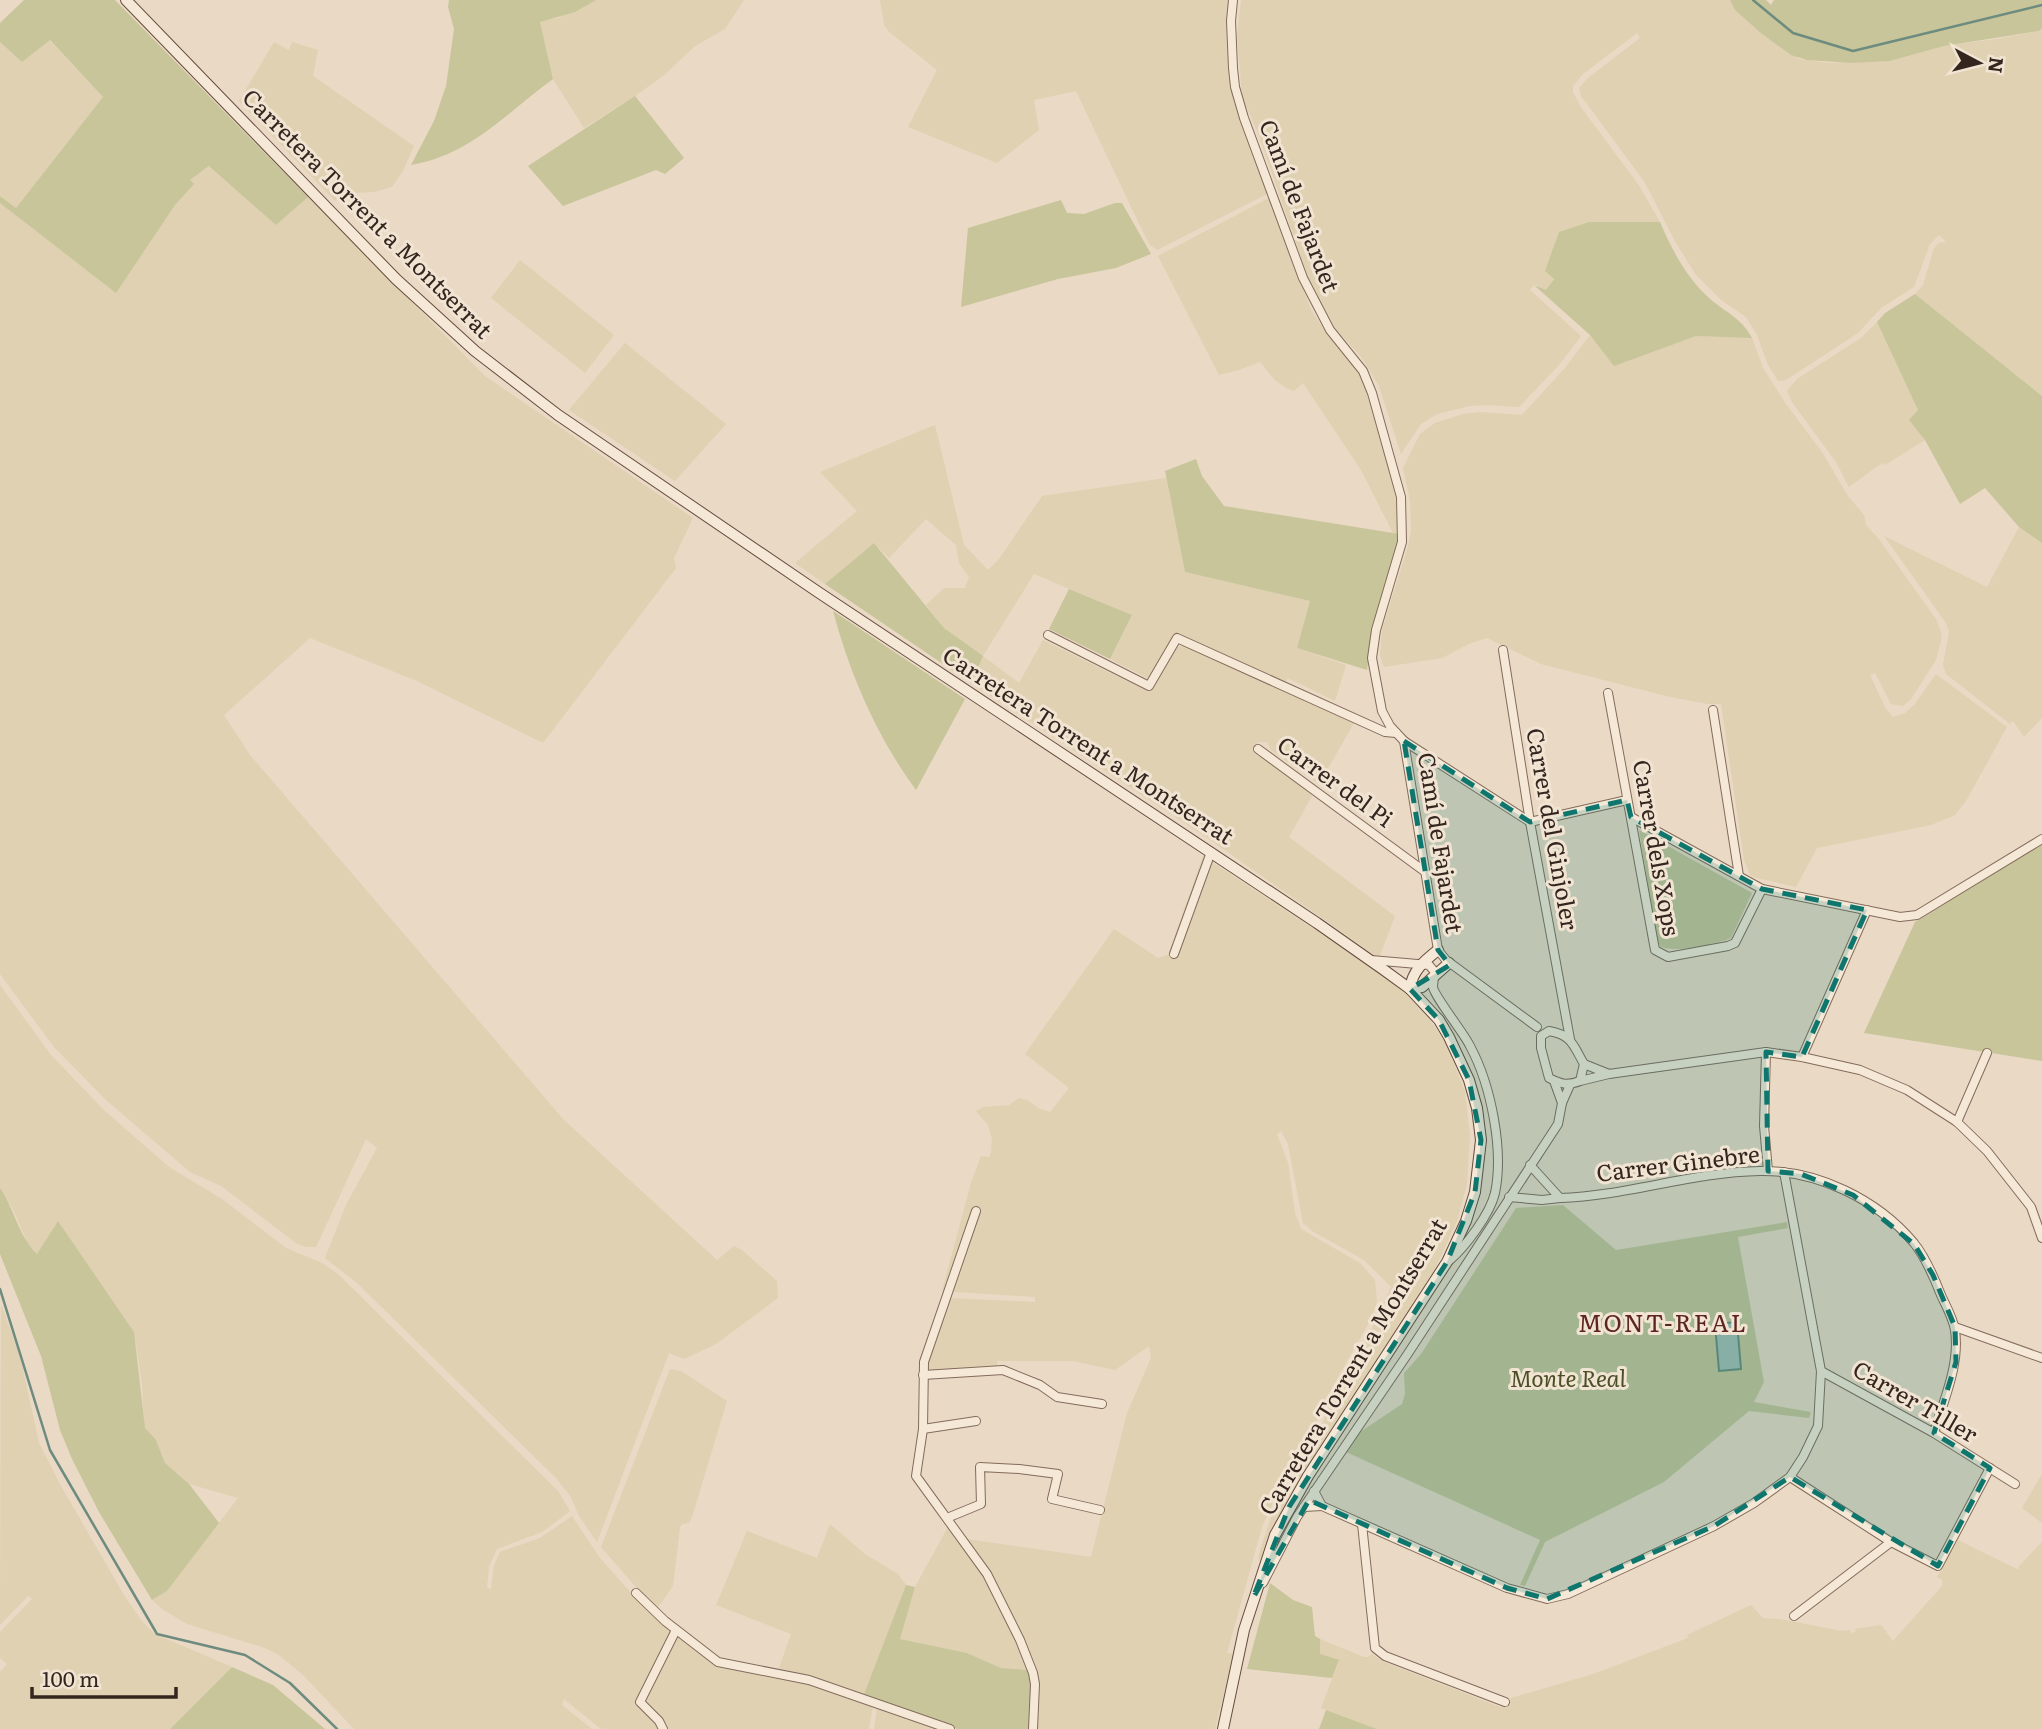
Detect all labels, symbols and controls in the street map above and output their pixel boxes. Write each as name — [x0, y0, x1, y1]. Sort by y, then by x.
north arrow — [1944, 28, 2014, 98]
text: N — [1982, 56, 2012, 75]
street label: Carretera Torrent a Montserrat — [236, 80, 502, 346]
street label: Camí de Fajardet — [1252, 114, 1350, 297]
street label: Carretera Torrent a Montserrat — [937, 637, 1242, 852]
street label: Carrer del Ginjoler — [1519, 725, 1588, 932]
street label: Carrer del Pi — [1271, 727, 1401, 834]
street label: Camí de Fajardet — [1411, 750, 1473, 936]
street label: Carrer dels Xops — [1626, 757, 1690, 938]
street label: Carrer Ginebre — [1594, 1135, 1761, 1189]
street label: Carretera Torrent a Montserrat — [1249, 1210, 1454, 1521]
district label: MONT-REAL — [1578, 1304, 1748, 1339]
street label: Carrer Tiller — [1847, 1351, 1985, 1450]
park label: Monte Real — [1510, 1360, 1627, 1394]
scale bar — [32, 1656, 175, 1700]
text: 100 m — [42, 1662, 99, 1693]

